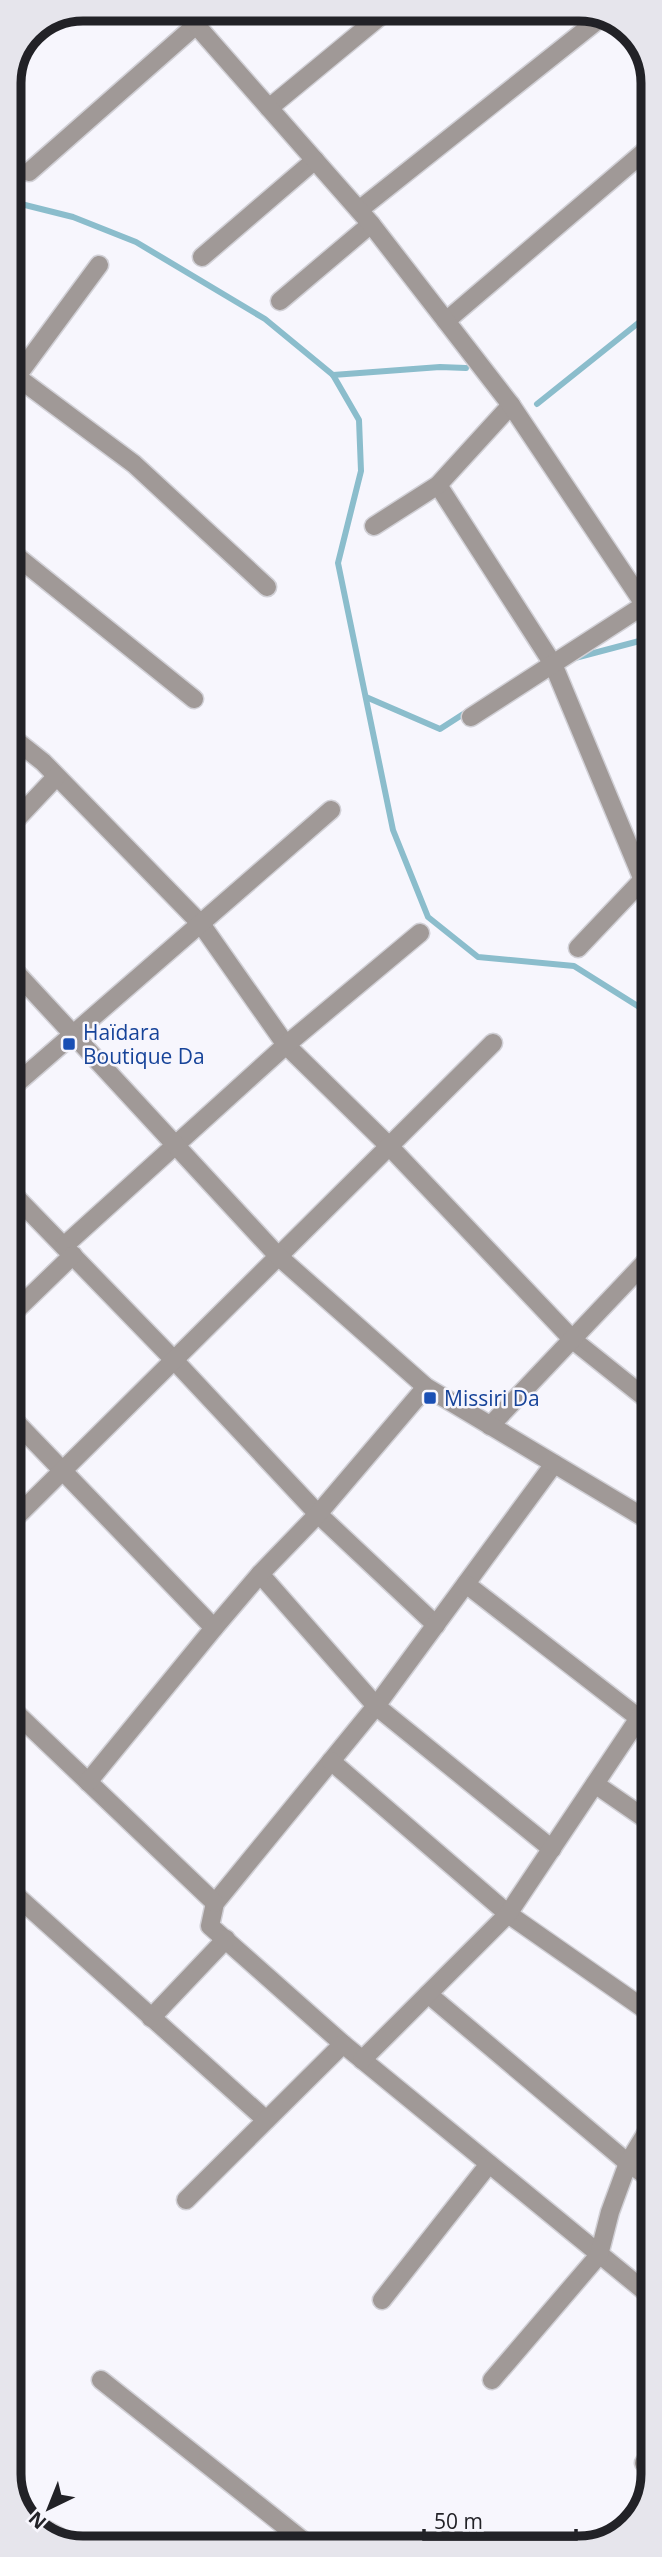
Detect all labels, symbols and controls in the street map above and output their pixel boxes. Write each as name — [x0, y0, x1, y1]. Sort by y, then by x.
place label: Haïdara Boutique Da — [83, 1018, 205, 1070]
marker: Haïdara Boutique Da — [61, 1036, 77, 1052]
place label: Missiri Da — [444, 1384, 540, 1412]
marker: Missiri Da — [422, 1390, 438, 1406]
north arrow — [14, 2473, 84, 2543]
scale bar — [424, 2498, 576, 2542]
text: N — [23, 2506, 52, 2535]
text: 50 m — [434, 2507, 483, 2535]

